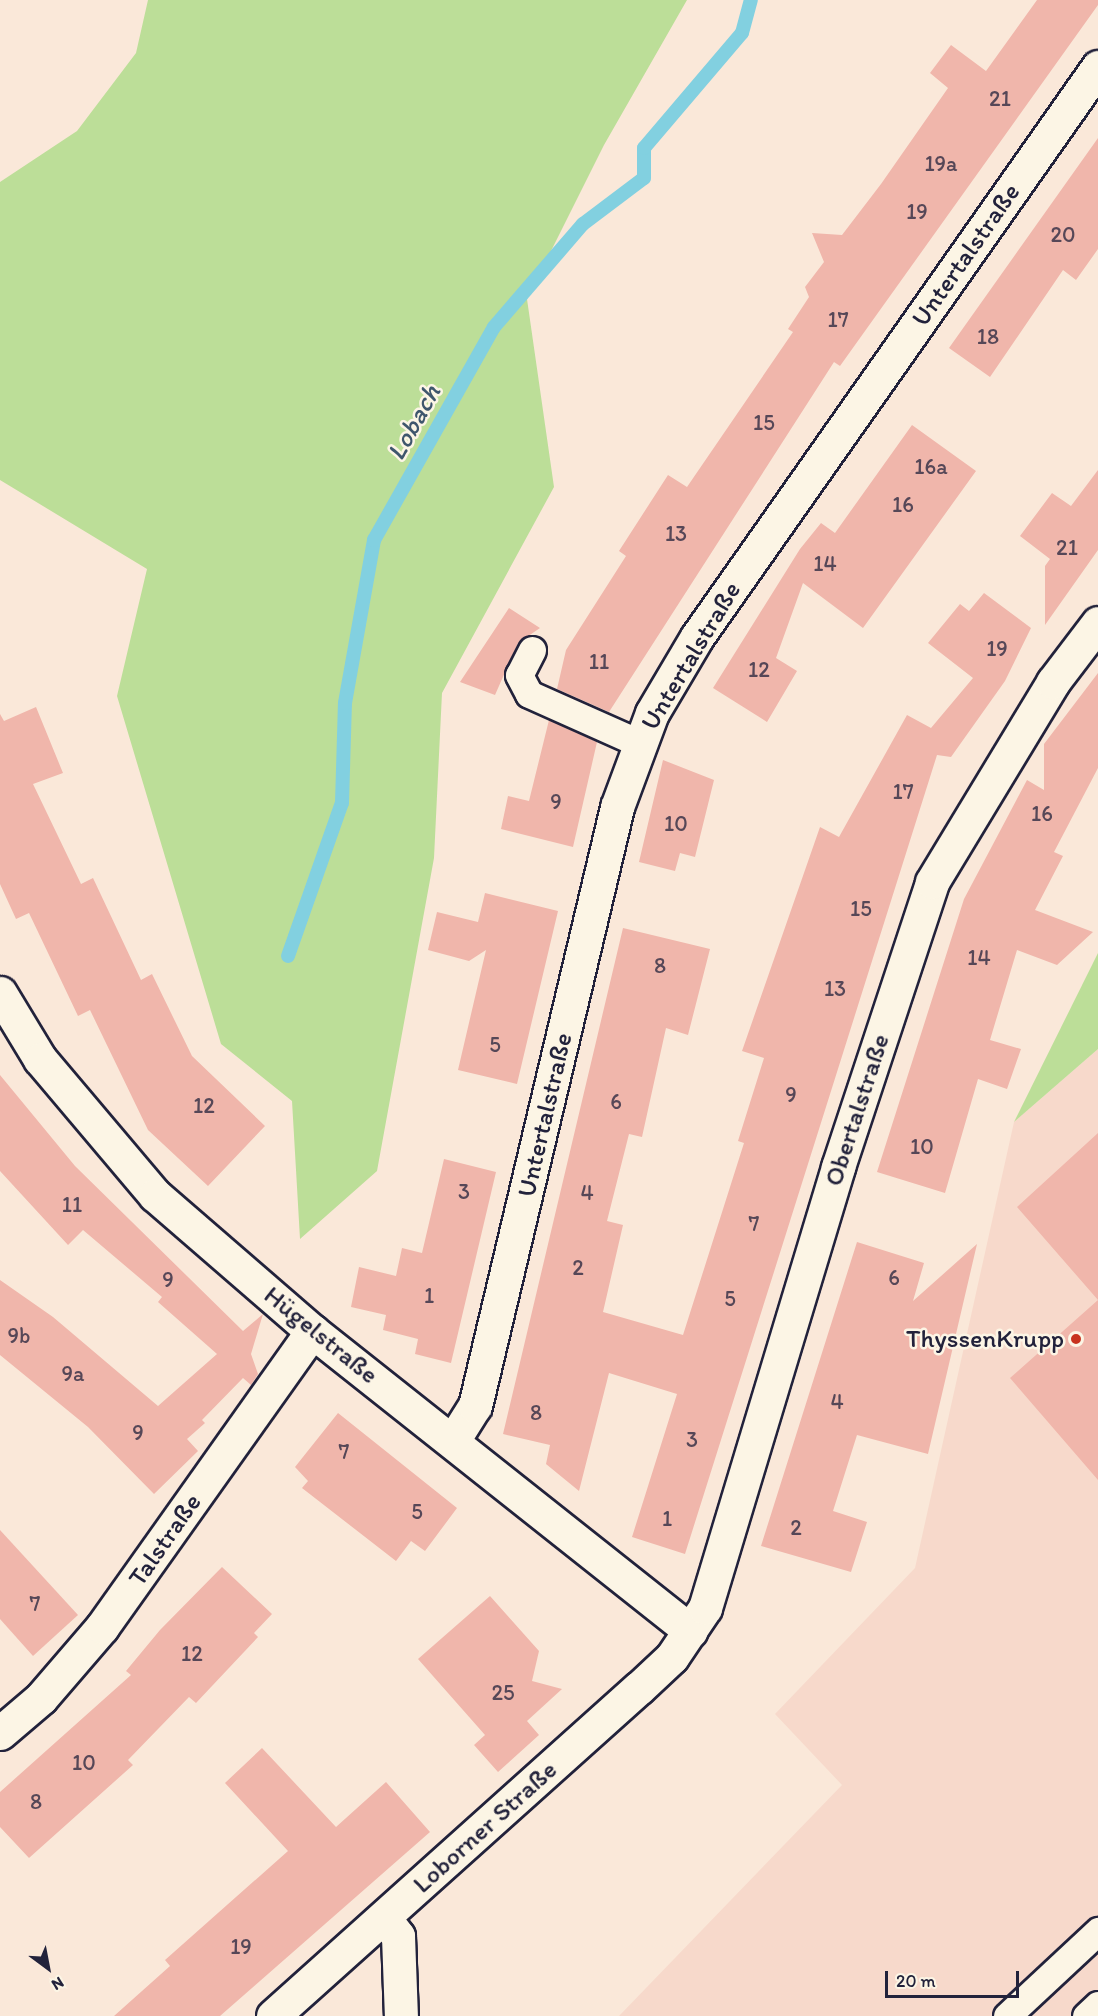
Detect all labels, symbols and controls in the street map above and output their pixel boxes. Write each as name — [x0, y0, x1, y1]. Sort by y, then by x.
house number: 21 — [989, 86, 1011, 112]
house number: 19a — [924, 151, 958, 177]
street label: Untertalstraße — [905, 177, 1027, 333]
house number: 19 — [906, 199, 928, 225]
house number: 20 — [1050, 222, 1076, 248]
house number: 17 — [827, 307, 849, 333]
house number: 18 — [977, 324, 999, 350]
water label: Lobach — [379, 379, 447, 465]
house number: 15 — [753, 410, 775, 436]
house number: 16a — [914, 454, 948, 480]
house number: 16 — [892, 492, 914, 518]
house number: 13 — [665, 521, 687, 547]
house number: 21 — [1056, 535, 1078, 561]
house number: 14 — [813, 551, 837, 577]
street label: Untertalstraße — [635, 576, 747, 736]
house number: 19 — [986, 636, 1008, 662]
house number: 11 — [589, 649, 609, 675]
house number: 12 — [748, 657, 770, 683]
house number: 17 — [892, 779, 914, 805]
house number: 9 — [550, 789, 562, 815]
house number: 16 — [1031, 801, 1053, 827]
house number: 10 — [664, 811, 688, 837]
house number: 15 — [850, 896, 872, 922]
house number: 14 — [967, 945, 991, 971]
house number: 8 — [654, 953, 666, 979]
house number: 13 — [824, 976, 846, 1002]
street label: Untertalstraße — [511, 1030, 579, 1200]
street label: Obertalstraße — [818, 1030, 896, 1190]
house number: 5 — [489, 1032, 501, 1058]
house number: 9 — [785, 1082, 797, 1108]
house number: 6 — [610, 1089, 622, 1115]
house number: 12 — [193, 1093, 215, 1119]
house number: 10 — [910, 1134, 934, 1160]
house number: 3 — [458, 1179, 470, 1205]
house number: 4 — [580, 1180, 594, 1206]
house number: 11 — [62, 1192, 82, 1218]
house number: 7 — [749, 1211, 759, 1237]
house number: 2 — [572, 1255, 584, 1281]
house number: 6 — [888, 1265, 900, 1291]
house number: 9 — [162, 1267, 174, 1293]
street label: Hügelstraße — [258, 1279, 384, 1391]
house number: 1 — [424, 1283, 434, 1309]
house number: 5 — [724, 1286, 736, 1312]
house number: 9b — [8, 1323, 30, 1349]
place label: ThyssenKrupp — [906, 1323, 1064, 1355]
marker: ThyssenKrupp — [1069, 1332, 1083, 1346]
house number: 9a — [62, 1361, 84, 1387]
house number: 4 — [830, 1389, 844, 1415]
house number: 8 — [530, 1400, 542, 1426]
house number: 9 — [132, 1420, 144, 1446]
house number: 3 — [686, 1427, 698, 1453]
house number: 7 — [339, 1439, 349, 1465]
street label: Talstraße — [122, 1488, 208, 1592]
house number: 5 — [411, 1499, 423, 1525]
house number: 1 — [662, 1506, 672, 1532]
house number: 2 — [790, 1515, 802, 1541]
house number: 7 — [30, 1591, 40, 1617]
house number: 12 — [181, 1641, 203, 1667]
house number: 25 — [491, 1680, 515, 1706]
house number: 10 — [72, 1750, 96, 1776]
street label: Loborner Straße — [407, 1754, 563, 1900]
house number: 8 — [30, 1789, 42, 1815]
house number: 19 — [230, 1934, 252, 1960]
north arrow — [18, 1938, 78, 1998]
scale bar — [888, 1959, 1022, 1997]
text: 20 m — [896, 1970, 936, 1992]
text: N — [48, 1973, 67, 1995]

